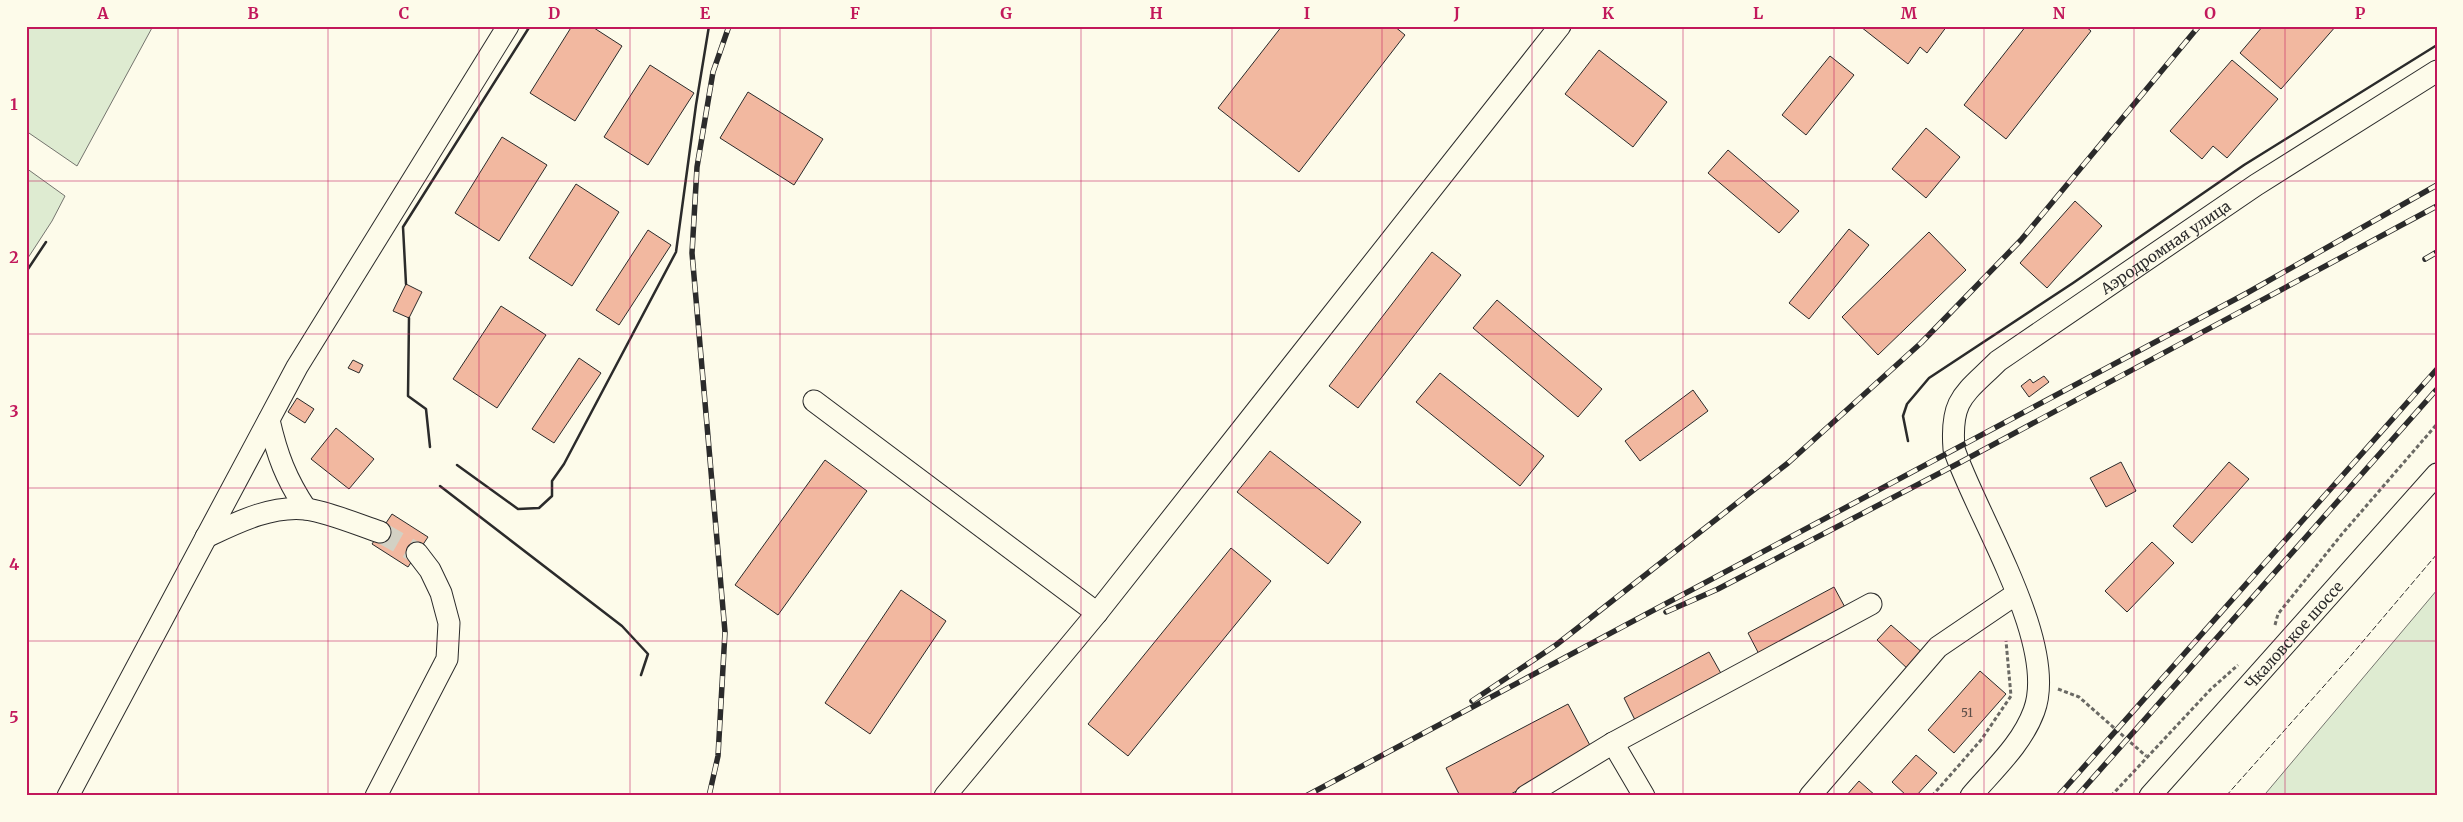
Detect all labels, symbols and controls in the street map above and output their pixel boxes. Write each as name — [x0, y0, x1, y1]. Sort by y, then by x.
text: A — [96, 3, 109, 23]
text: B — [247, 3, 259, 23]
text: C — [399, 3, 409, 23]
text: D — [548, 3, 560, 23]
text: E — [700, 3, 711, 23]
text: F — [850, 3, 860, 23]
text: G — [1000, 3, 1012, 23]
text: H — [1149, 3, 1163, 23]
text: I — [1304, 3, 1310, 23]
text: J — [1453, 3, 1460, 23]
text: K — [1602, 3, 1614, 23]
text: L — [1753, 3, 1763, 23]
text: M — [1901, 3, 1918, 23]
text: N — [2053, 3, 2066, 23]
text: O — [2204, 3, 2216, 23]
text: P — [2355, 3, 2366, 23]
text: 1 — [10, 94, 18, 114]
street label: Аэродромная улица — [2096, 196, 2234, 298]
text: 2 — [9, 247, 19, 267]
text: 3 — [9, 401, 19, 421]
text: 4 — [9, 554, 19, 574]
street label: Чкаловское шоссе — [2241, 577, 2347, 693]
house number: 51 — [1961, 705, 1973, 720]
text: 5 — [9, 707, 19, 727]

